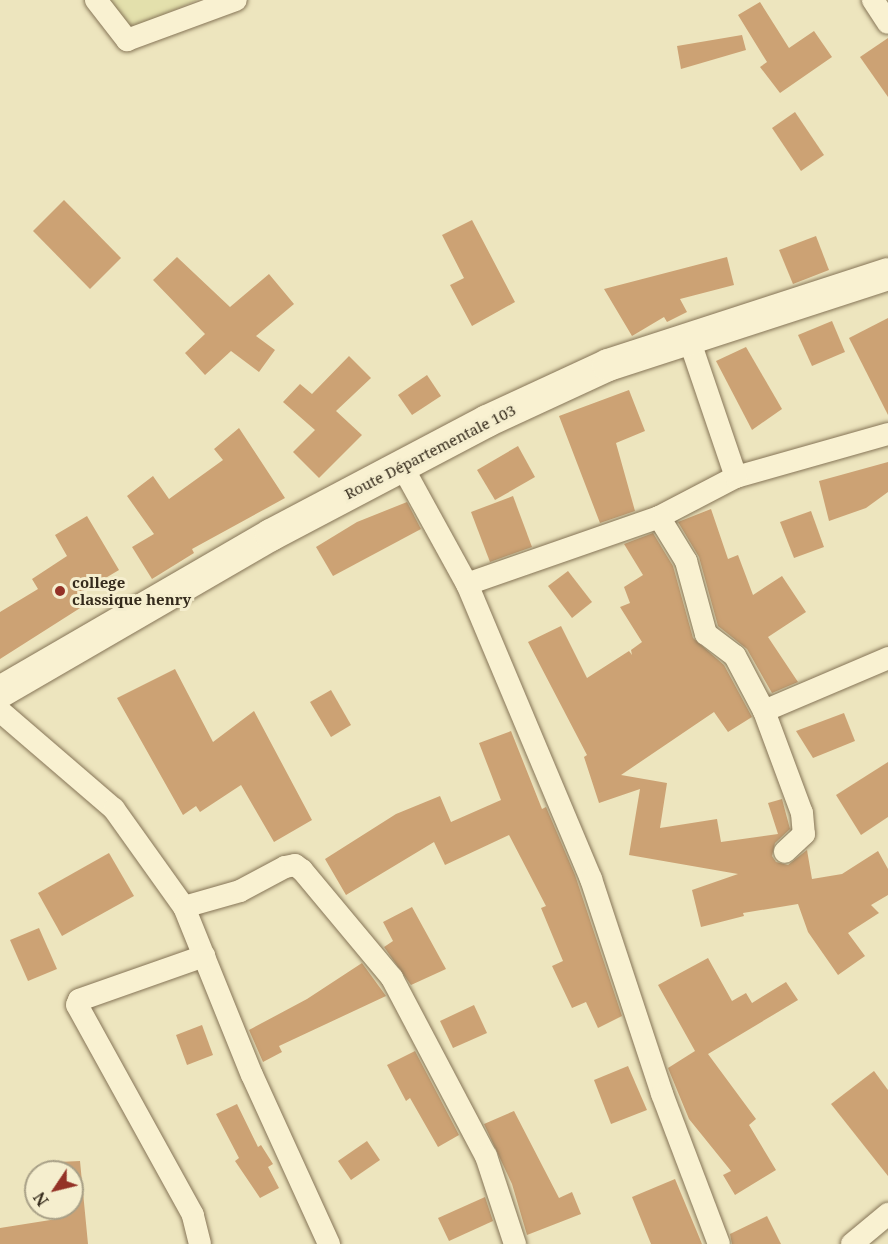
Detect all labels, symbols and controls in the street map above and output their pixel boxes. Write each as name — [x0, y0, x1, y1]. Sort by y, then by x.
street label: Route Départementale 103 — [341, 401, 519, 503]
place label: college classique henry — [72, 573, 191, 608]
marker: college classique henry — [53, 584, 67, 598]
north arrow — [24, 1160, 84, 1220]
text: N — [28, 1188, 54, 1211]

